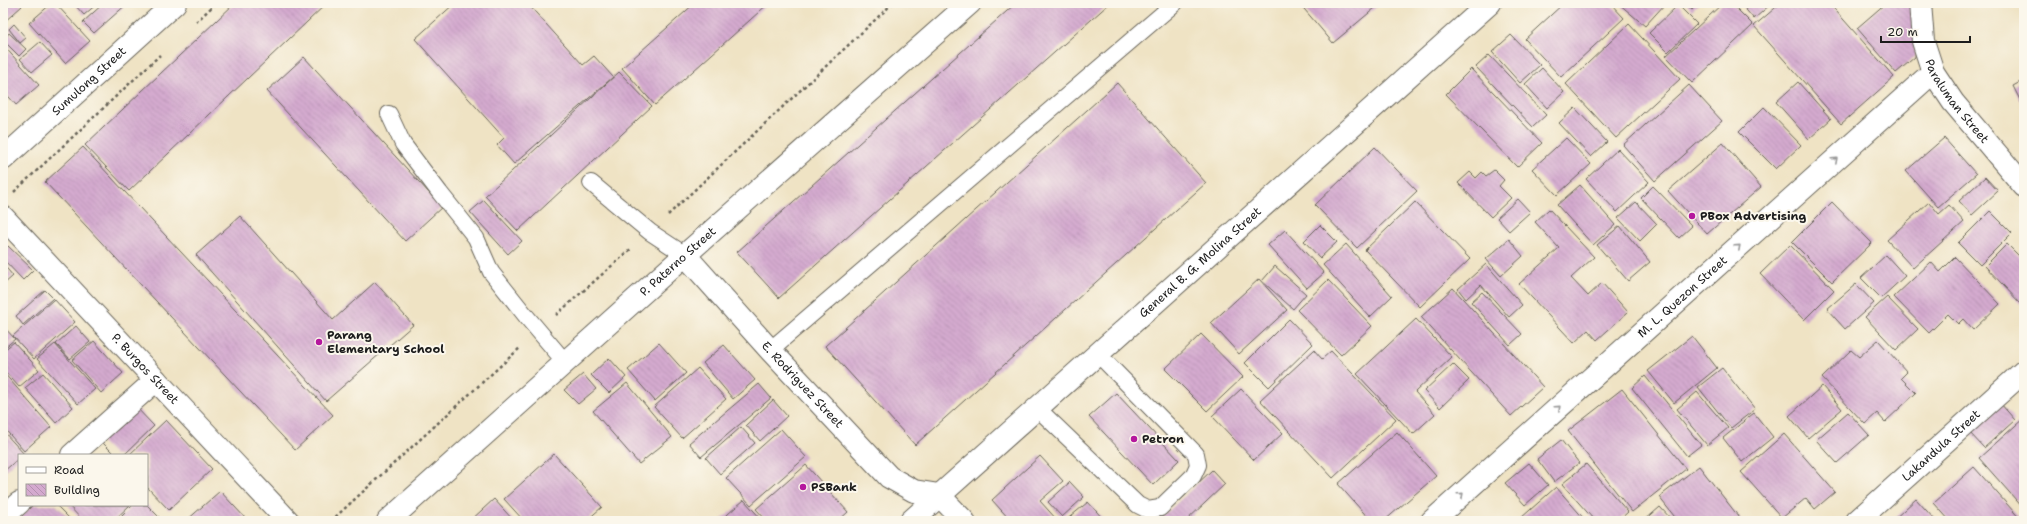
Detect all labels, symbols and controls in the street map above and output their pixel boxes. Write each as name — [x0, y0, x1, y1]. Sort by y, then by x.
scale bar — [1881, 18, 1970, 44]
text: 20 m — [1887, 24, 1918, 40]
street label: Sumulong Street — [48, 43, 130, 119]
street label: Paraluman Street — [1921, 57, 1992, 147]
one-way arrow — [1830, 158, 1837, 165]
street label: General B. G. Molina Street — [1136, 203, 1265, 321]
place label: PBox Advertising — [1700, 208, 1807, 224]
marker: PBox Advertising — [1687, 211, 1697, 221]
street label: P. Paterno Street — [636, 223, 719, 300]
one-way arrow — [1733, 244, 1741, 251]
street label: M. L. Quezon Street — [1634, 252, 1730, 341]
place label: Parang Elementary School — [327, 327, 444, 357]
street label: P. Burgos Street — [108, 330, 182, 408]
marker: Parang Elementary School — [314, 337, 324, 347]
street label: E. Rodriguez Street — [758, 338, 847, 431]
one-way arrow — [1553, 406, 1560, 413]
street label: Lakandula Street — [1898, 406, 1984, 485]
place label: Petron — [1142, 431, 1184, 447]
marker: Petron — [1129, 434, 1139, 444]
legend — [18, 454, 148, 506]
text: Road — [54, 462, 85, 478]
place label: PSBank — [811, 479, 857, 495]
text: Building — [54, 482, 100, 498]
marker: PSBank — [798, 482, 808, 492]
one-way arrow — [1456, 492, 1464, 500]

